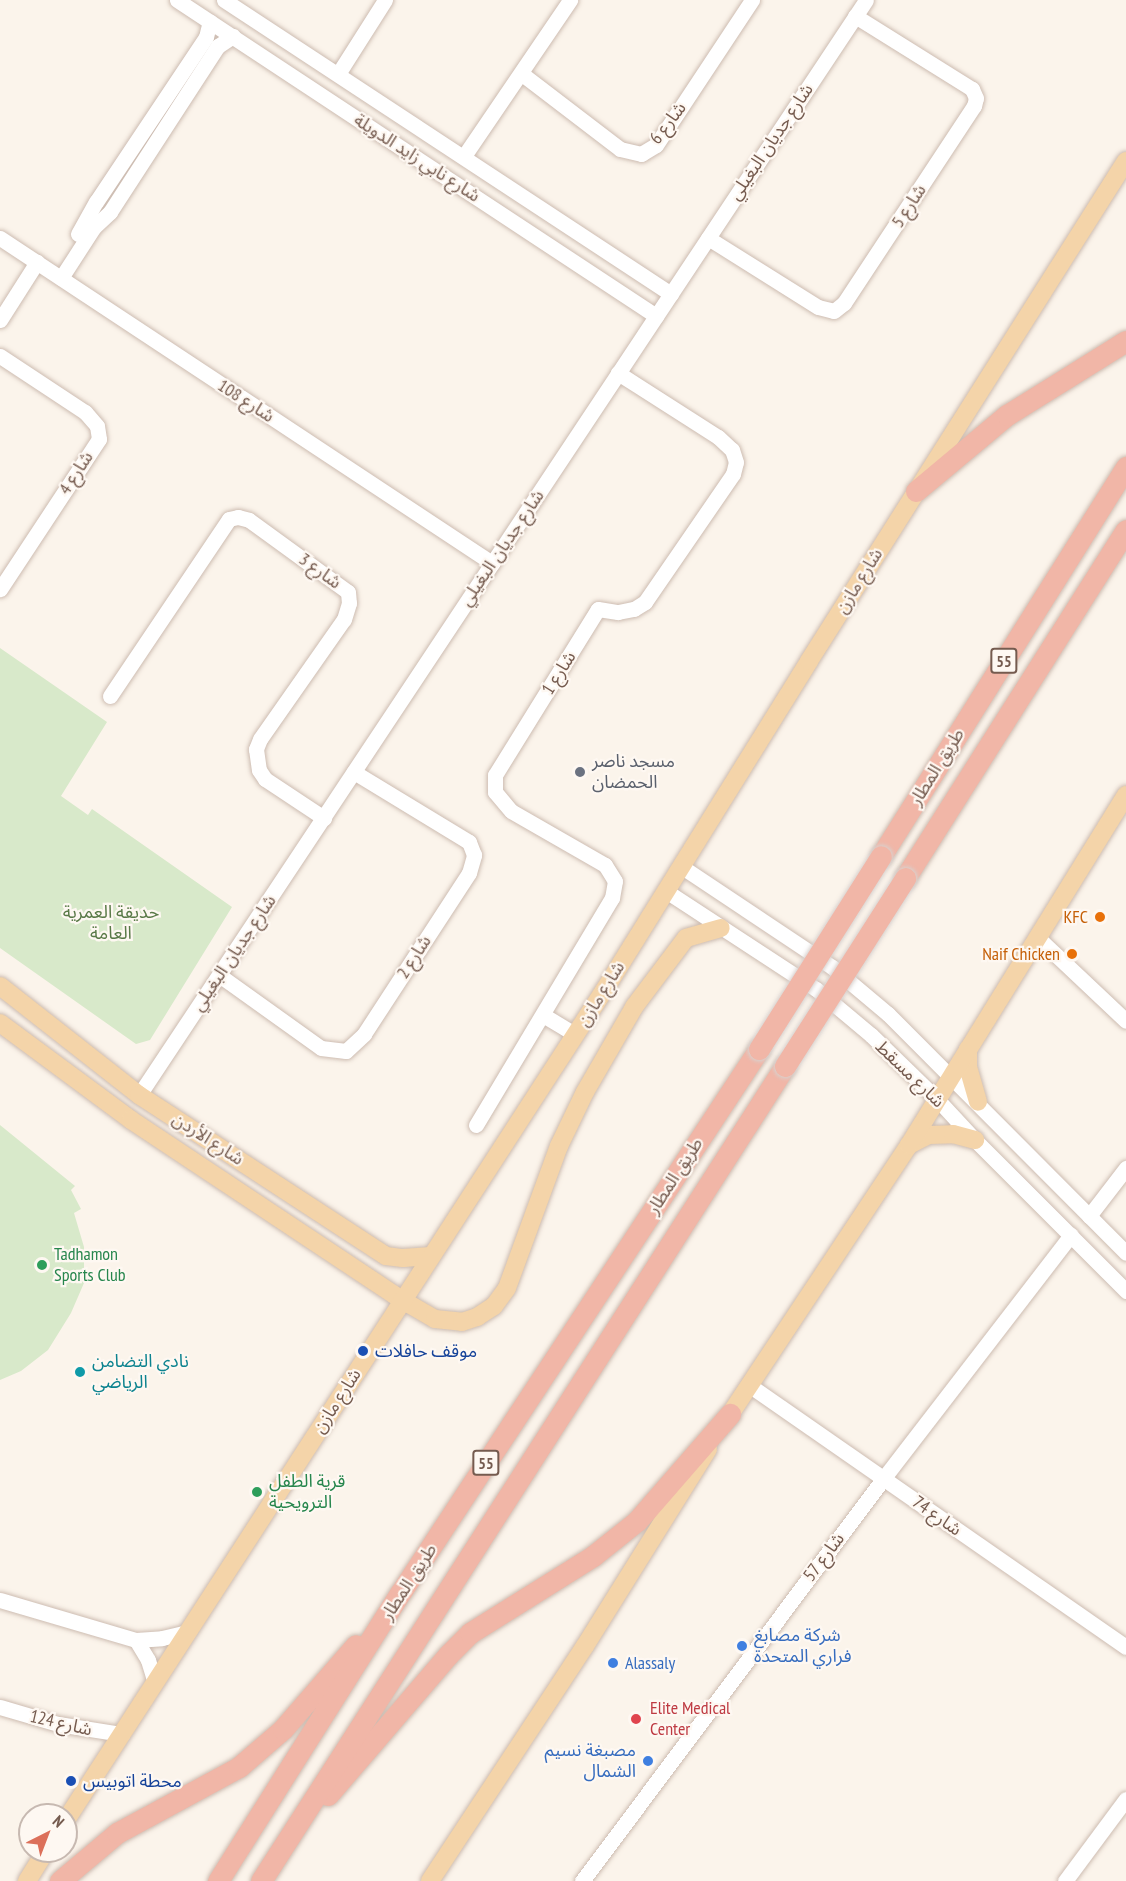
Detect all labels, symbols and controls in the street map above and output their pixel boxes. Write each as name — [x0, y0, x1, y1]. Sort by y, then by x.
street label: شارع جديان البغيلي — [724, 80, 818, 204]
street label: شارع 6 — [645, 98, 691, 148]
street label: شارع نابي زايد الدويلة — [350, 109, 484, 207]
street label: شارع 5 — [887, 180, 931, 232]
street label: شارع 108 — [214, 375, 278, 427]
street label: شارع 4 — [54, 447, 98, 499]
street label: شارع جديان البغيلي — [455, 486, 549, 610]
street label: شارع مازن — [831, 545, 887, 617]
street label: شارع 3 — [295, 548, 345, 594]
street label: شارع 1 — [537, 647, 581, 699]
road number: 55 — [989, 648, 1019, 674]
street label: طريق المطار — [905, 725, 969, 809]
place label: مسجد ناصر الحمضان — [592, 751, 675, 794]
marker: مسجد ناصر الحمضان — [573, 765, 587, 779]
street label: شارع جديان البغيلي — [187, 891, 281, 1015]
park label: حديقة العمرية العامة — [63, 902, 159, 944]
place label: KFC — [1063, 906, 1088, 928]
marker: KFC — [1093, 910, 1107, 924]
street label: شارع 2 — [392, 931, 436, 983]
place label: Naif Chicken — [982, 943, 1060, 965]
marker: Naif Chicken — [1065, 947, 1079, 961]
street label: شارع مازن — [573, 958, 629, 1030]
street label: شارع مسقط — [871, 1036, 949, 1112]
street label: شارع الأردن — [168, 1108, 248, 1170]
street label: طريق المطار — [642, 1134, 708, 1218]
place label: Tadhamon Sports Club — [54, 1244, 126, 1286]
marker: Tadhamon Sports Club — [35, 1258, 49, 1272]
place label: موقف حافلات — [375, 1340, 477, 1362]
marker: موقف حافلات — [356, 1344, 370, 1358]
place label: نادي التضامن الرياضي — [92, 1351, 189, 1394]
marker: نادي التضامن الرياضي — [73, 1365, 87, 1379]
street label: شارع مازن — [308, 1365, 366, 1437]
road number: 55 — [471, 1450, 501, 1476]
place label: قرية الطفل الترويحية — [269, 1471, 345, 1514]
marker: قرية الطفل الترويحية — [250, 1485, 264, 1499]
street label: شارع 74 — [908, 1491, 966, 1541]
street label: شارع 57 — [799, 1528, 849, 1586]
street label: طريق المطار — [376, 1540, 442, 1624]
place label: شركة مصابغ فراري المتحدة — [754, 1625, 852, 1668]
marker: شركة مصابغ فراري المتحدة — [735, 1639, 749, 1653]
place label: Alassaly — [625, 1652, 675, 1674]
marker: Alassaly — [606, 1656, 620, 1670]
place label: Elite Medical Center — [650, 1698, 730, 1740]
street label: شارع 124 — [28, 1705, 94, 1741]
marker: Elite Medical Center — [627, 1710, 645, 1728]
place label: مصبغة نسيم الشمال — [544, 1740, 636, 1782]
marker: مصبغة نسيم الشمال — [641, 1754, 655, 1768]
place label: محطة اتوبيس — [83, 1770, 182, 1792]
marker: محطة اتوبيس — [64, 1774, 78, 1788]
north arrow — [18, 1803, 78, 1863]
text: N — [49, 1811, 69, 1831]

